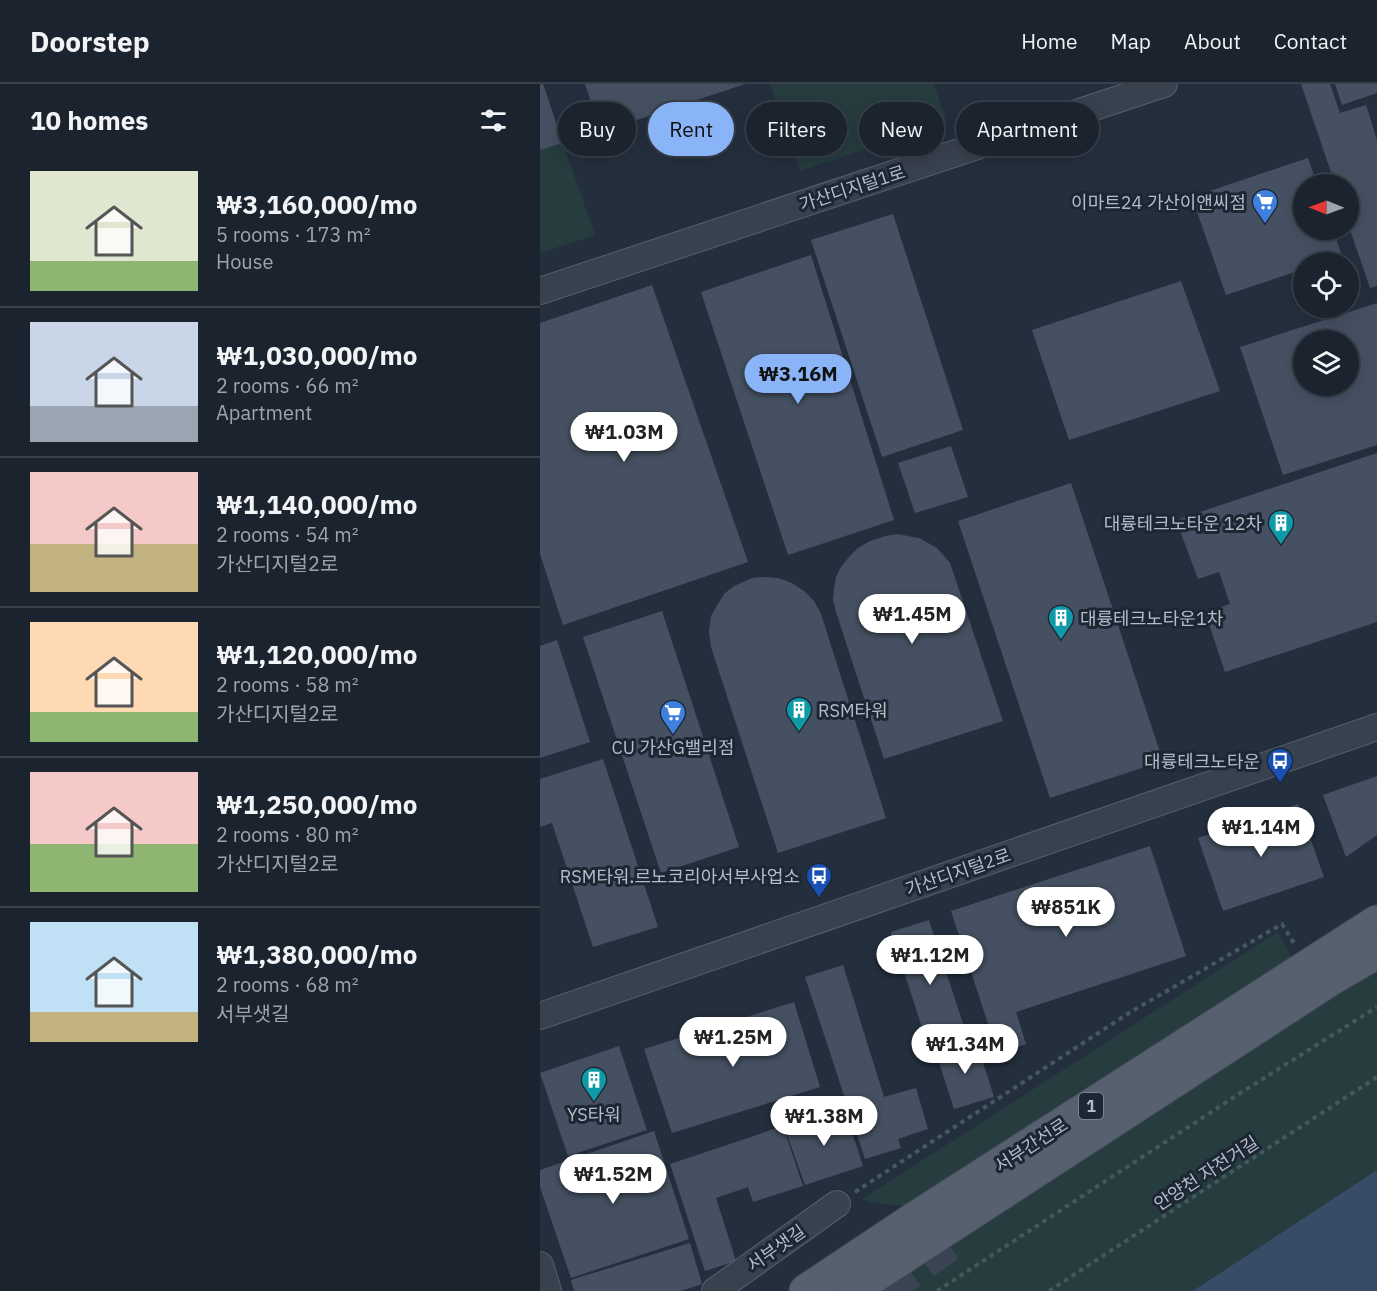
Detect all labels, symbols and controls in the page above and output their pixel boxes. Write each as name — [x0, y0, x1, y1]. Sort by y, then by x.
text: Doorstep — [30, 23, 150, 60]
text: Home — [1021, 27, 1078, 55]
text: Map — [1111, 27, 1151, 55]
text: About — [1184, 27, 1241, 55]
text: Contact — [1274, 27, 1347, 55]
chip: Buy — [558, 102, 636, 156]
chip: Rent — [648, 102, 734, 156]
chip: Filters — [746, 102, 847, 156]
chip: New — [859, 102, 944, 156]
chip: Apartment — [956, 102, 1099, 156]
text: 10 homes — [30, 103, 148, 137]
icon: filters — [477, 104, 510, 137]
street label: 가산디지털1로 — [796, 160, 908, 216]
north arrow — [1293, 174, 1359, 240]
map controls — [1293, 174, 1359, 396]
text: ₩3,160,000/mo — [216, 187, 418, 221]
supermarket icon: 이마트24 가산이앤씨점 — [1250, 187, 1280, 225]
place label: 이마트24 가산이앤씨점 — [1071, 191, 1246, 214]
icon: home — [78, 195, 150, 267]
text: 5 rooms · 173 m² — [216, 221, 371, 248]
text: House — [216, 248, 273, 275]
button: locate — [1293, 252, 1359, 318]
button: layers — [1293, 330, 1359, 396]
text: ₩1,030,000/mo — [216, 338, 418, 372]
icon: home — [78, 346, 150, 418]
pin: ₩3.16M — [749, 354, 847, 405]
text: ₩3.16M — [758, 360, 838, 387]
text: 2 rooms · 66 m² — [216, 372, 359, 399]
text: Apartment — [216, 399, 312, 426]
pin: ₩1.03M — [575, 412, 673, 463]
text: ₩1.03M — [584, 418, 664, 445]
text: ₩1,140,000/mo — [216, 487, 418, 521]
icon: home — [78, 496, 150, 568]
building icon: 대륭테크노타운 12차 — [1266, 508, 1296, 546]
place label: 대륭테크노타운 12차 — [1104, 512, 1262, 535]
text: 2 rooms · 54 m² — [216, 521, 359, 548]
text: 가산디지털2로 — [216, 550, 338, 577]
pin: ₩1.45M — [863, 594, 961, 645]
text: ₩1.45M — [872, 600, 952, 627]
building icon: 대륭테크노타운1차 — [1046, 603, 1076, 641]
place label: 대륭테크노타운1차 — [1080, 607, 1224, 630]
text: ₩1,120,000/mo — [216, 637, 418, 671]
icon: home — [78, 646, 150, 718]
text: 2 rooms · 58 m² — [216, 671, 359, 698]
building icon: RSM타워 — [784, 695, 814, 733]
supermarket icon: CU 가산G밸리점 — [658, 698, 688, 736]
place label: RSM타워 — [818, 699, 888, 722]
text: 가산디지털2로 — [216, 700, 338, 727]
place label: CU 가산G밸리점 — [612, 736, 734, 759]
bus stop icon: 대륭테크노타운 — [1265, 746, 1295, 784]
place label: 대륭테크노타운 — [1144, 750, 1260, 773]
text: ₩1,250,000/mo — [216, 787, 418, 821]
icon: home — [78, 796, 150, 868]
pin: ₩1.14M — [1212, 807, 1310, 858]
text: ₩1.14M — [1221, 813, 1301, 840]
text: 2 rooms · 80 m² — [216, 821, 359, 848]
street label: 가산디지털2로 — [902, 843, 1014, 901]
text: 가산디지털2로 — [216, 850, 338, 877]
bus stop icon: RSM타워.르노코리아서부사업소 — [804, 861, 834, 899]
place label: RSM타워.르노코리아서부사업소 — [560, 865, 800, 888]
pin: ₩851K — [1024, 887, 1108, 938]
text: ₩851K — [1031, 893, 1101, 920]
pin: ₩1.12M — [881, 935, 979, 986]
text: ₩1,380,000/mo — [216, 937, 418, 971]
text: ₩1.12M — [890, 941, 970, 968]
icon: home — [78, 946, 150, 1018]
text: 2 rooms · 68 m² — [216, 971, 359, 998]
text: 서부샛길 — [216, 1000, 290, 1027]
pin: ₩1.25M — [684, 1017, 782, 1068]
text: ₩1.25M — [693, 1023, 773, 1050]
pin: ₩1.34M — [916, 1024, 1014, 1075]
text: ₩1.34M — [925, 1030, 1005, 1057]
building icon: YS타워 — [579, 1065, 609, 1103]
road number: 1 — [1079, 1093, 1103, 1119]
pin: ₩1.38M — [775, 1096, 873, 1147]
text: ₩1.38M — [784, 1102, 864, 1129]
place label: YS타워 — [567, 1103, 621, 1126]
street label: 서부간선로 — [990, 1113, 1072, 1177]
street label: 안양천 자전거길 — [1149, 1131, 1263, 1215]
pin: ₩1.52M — [564, 1154, 662, 1205]
text: ₩1.52M — [573, 1160, 653, 1187]
street label: 서부샛길 — [742, 1220, 810, 1276]

